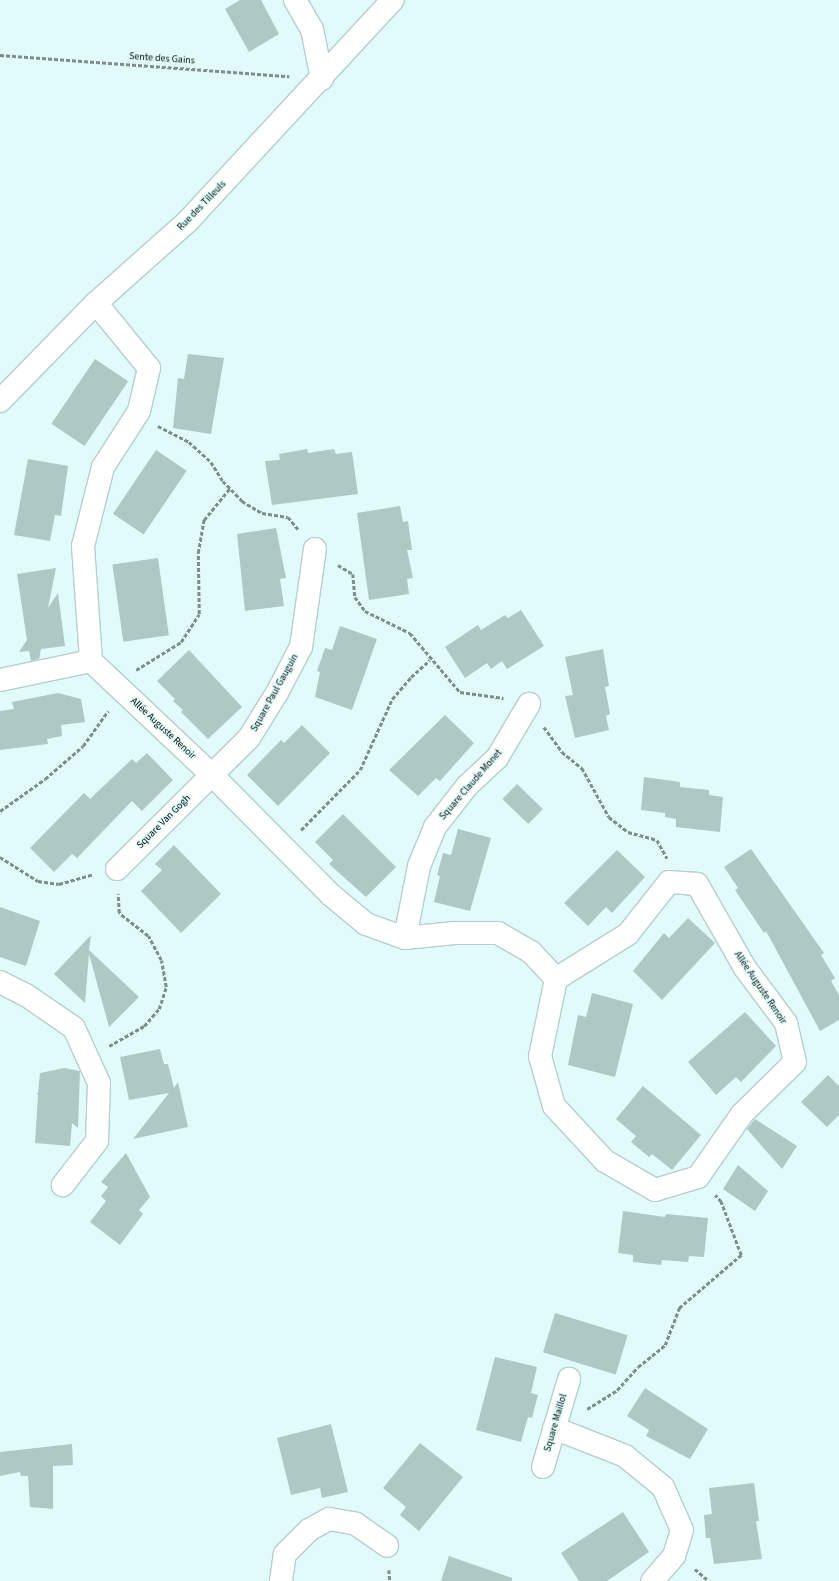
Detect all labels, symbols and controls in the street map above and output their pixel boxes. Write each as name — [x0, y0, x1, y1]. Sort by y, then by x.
street label: Sente des Gains — [129, 51, 195, 67]
street label: Rue des Tilleuls — [175, 179, 229, 233]
street label: Square Paul Gauguin — [249, 652, 301, 734]
street label: Allée Auguste Renoir — [128, 696, 198, 762]
street label: Square Claude Monet — [437, 747, 505, 823]
street label: Square Van Gogh — [135, 793, 193, 851]
street label: Allée Auguste Renoir — [731, 949, 789, 1027]
street label: Square Maillol — [542, 1393, 570, 1453]

